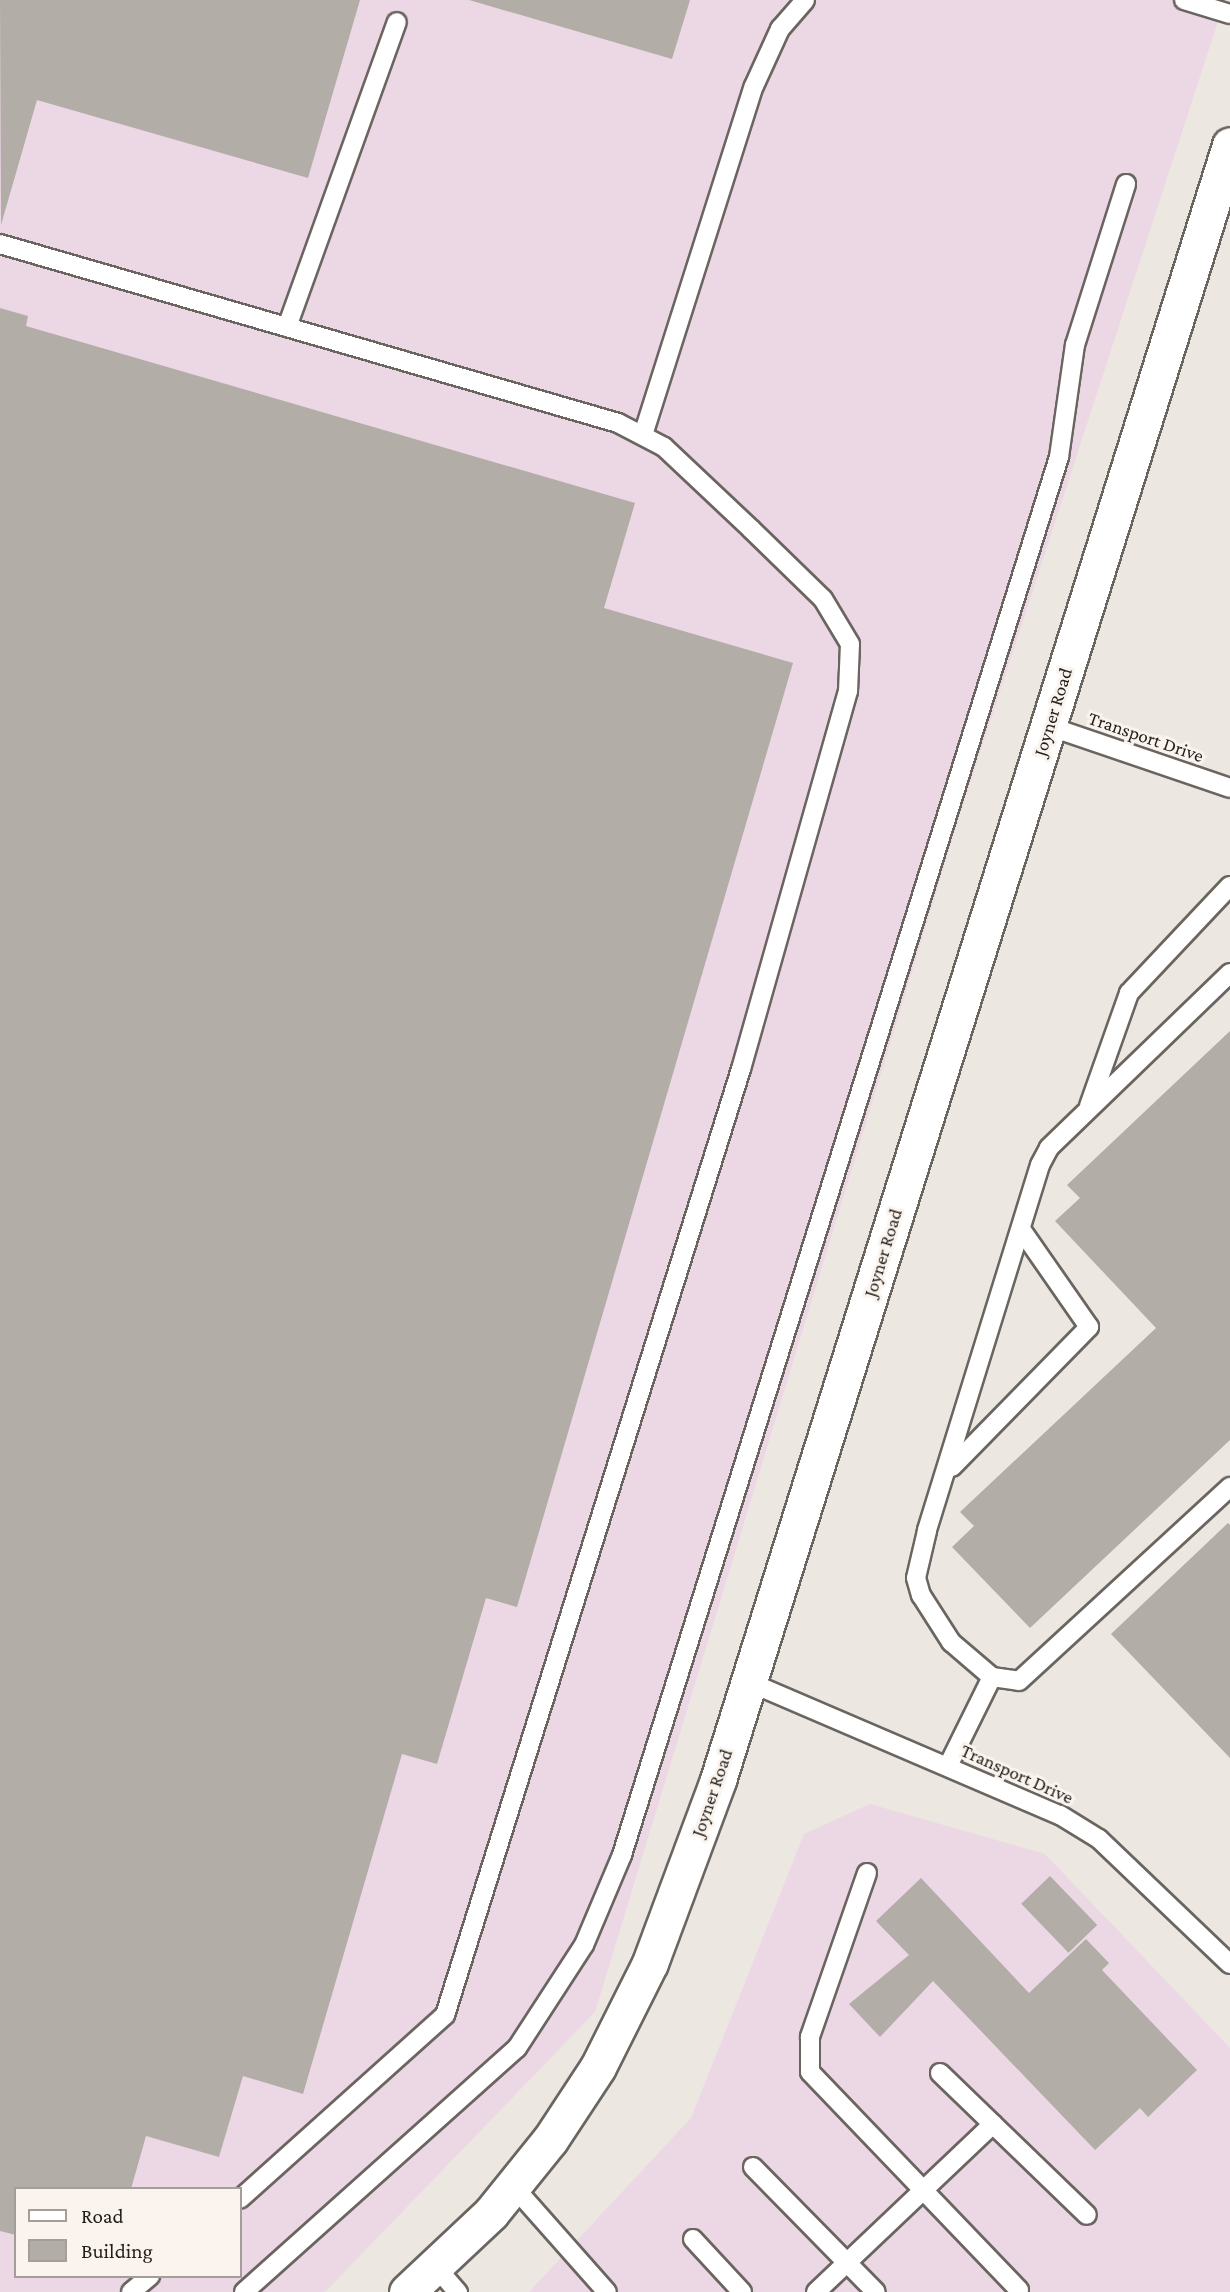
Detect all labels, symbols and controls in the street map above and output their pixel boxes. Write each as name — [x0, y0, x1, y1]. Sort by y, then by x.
street label: Joyner Road — [1029, 665, 1077, 759]
street label: Transport Drive — [1085, 707, 1207, 767]
street label: Joyner Road — [859, 1206, 907, 1300]
street label: Transport Drive — [957, 1739, 1077, 1809]
street label: Joyner Road — [686, 1746, 738, 1840]
legend — [14, 2187, 242, 2278]
text: Road — [81, 2204, 124, 2228]
text: Building — [81, 2239, 153, 2263]

